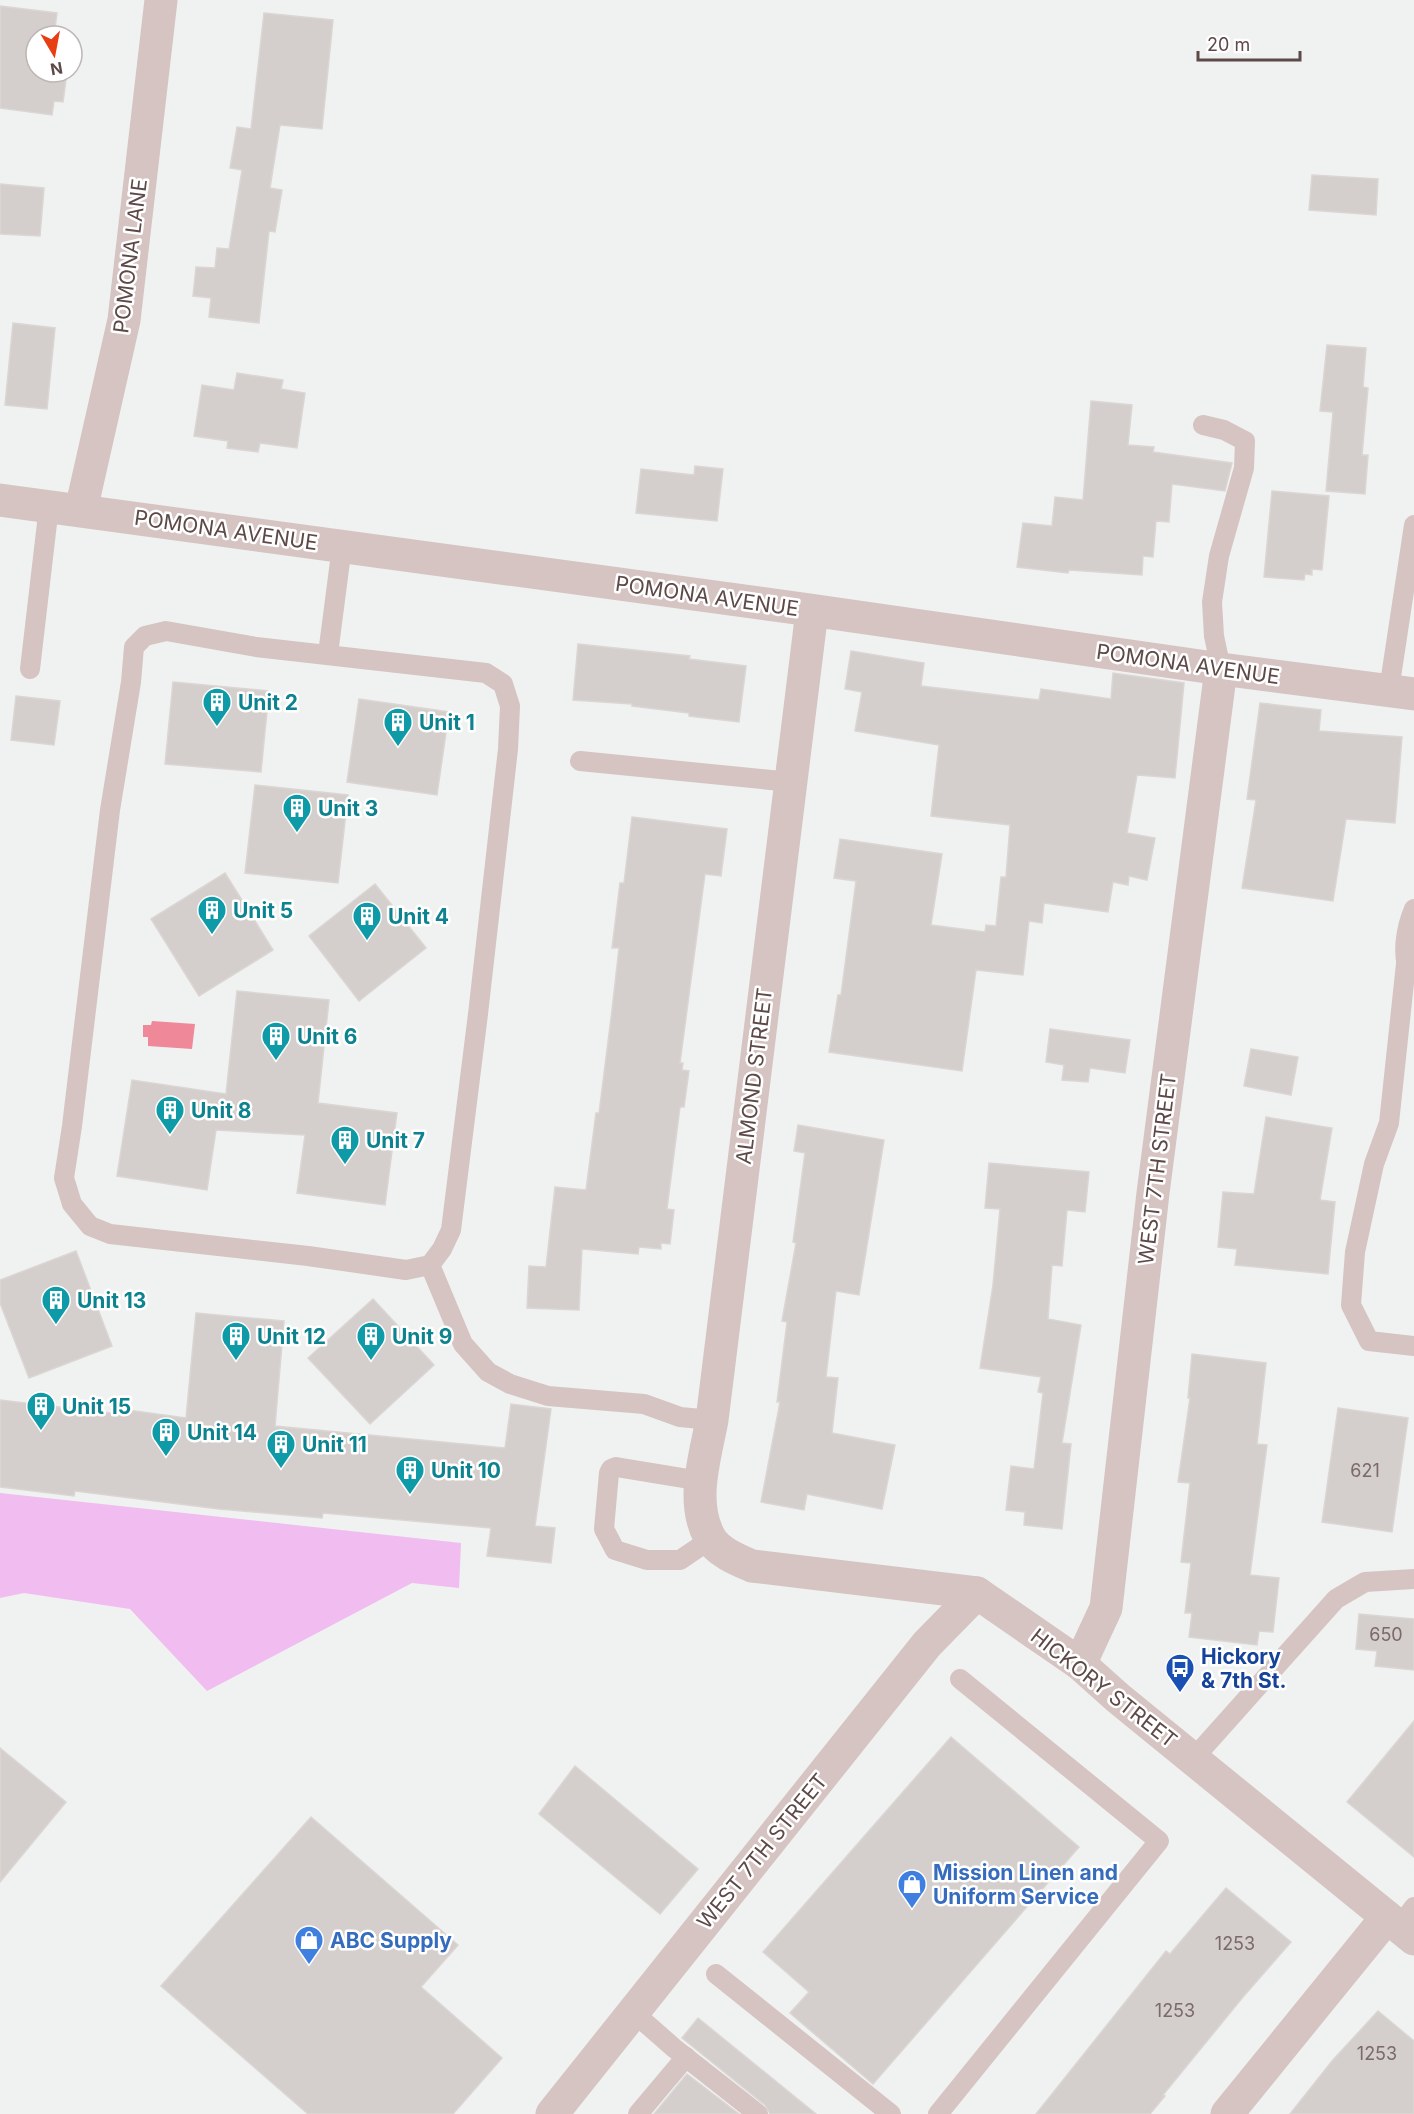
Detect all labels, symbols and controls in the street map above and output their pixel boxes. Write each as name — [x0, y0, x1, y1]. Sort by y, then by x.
north arrow — [24, 24, 84, 84]
scale bar — [1198, 24, 1300, 62]
text: 20 m — [1207, 34, 1250, 55]
text: N — [49, 58, 64, 80]
street label: POMONA LANE — [108, 177, 152, 335]
street label: POMONA AVENUE — [133, 505, 319, 555]
street label: POMONA AVENUE — [614, 571, 800, 621]
street label: POMONA AVENUE — [1095, 639, 1281, 689]
building icon: Unit 2 — [201, 686, 233, 728]
place label: Unit 2 — [238, 690, 298, 715]
building icon: Unit 1 — [382, 706, 414, 748]
place label: Unit 1 — [419, 710, 475, 735]
building icon: Unit 3 — [281, 792, 313, 834]
place label: Unit 3 — [318, 796, 378, 821]
building icon: Unit 5 — [196, 894, 228, 936]
place label: Unit 5 — [233, 898, 293, 923]
building icon: Unit 4 — [351, 900, 383, 942]
place label: Unit 4 — [388, 904, 449, 929]
street label: ALMOND STREET — [731, 986, 777, 1166]
building icon: Unit 6 — [260, 1020, 292, 1062]
place label: Unit 6 — [297, 1024, 357, 1049]
street label: WEST 7TH STREET — [1133, 1072, 1181, 1266]
building icon: Unit 8 — [154, 1094, 186, 1136]
place label: Unit 8 — [191, 1098, 251, 1123]
building icon: Unit 7 — [329, 1124, 361, 1166]
place label: Unit 7 — [366, 1128, 425, 1153]
building icon: Unit 13 — [40, 1284, 72, 1326]
place label: Unit 13 — [77, 1288, 146, 1313]
building icon: Unit 12 — [220, 1320, 252, 1362]
building icon: Unit 9 — [355, 1320, 387, 1362]
place label: Unit 12 — [257, 1324, 326, 1349]
place label: Unit 9 — [392, 1324, 452, 1349]
building icon: Unit 15 — [25, 1390, 57, 1432]
place label: Unit 15 — [62, 1394, 131, 1419]
building icon: Unit 14 — [150, 1416, 182, 1458]
place label: Unit 14 — [187, 1420, 257, 1445]
building icon: Unit 11 — [265, 1428, 297, 1470]
place label: Unit 11 — [302, 1432, 367, 1457]
building icon: Unit 10 — [394, 1454, 426, 1496]
place label: Unit 10 — [431, 1458, 501, 1483]
house number: 621 — [1350, 1460, 1380, 1481]
street label: HICKORY STREET — [1026, 1623, 1182, 1753]
house number: 650 — [1369, 1624, 1403, 1645]
place label: Hickory & 7th St. — [1201, 1644, 1287, 1693]
bus stop icon: Hickory & 7th St. — [1164, 1652, 1196, 1694]
street label: WEST 7TH STREET — [692, 1768, 832, 1934]
place label: Mission Linen and Uniform Service — [933, 1860, 1118, 1909]
shop icon: Mission Linen and Uniform Service — [896, 1868, 928, 1910]
shop icon: ABC Supply — [293, 1924, 325, 1966]
place label: ABC Supply — [330, 1928, 452, 1953]
house number: 1253 — [1215, 1933, 1255, 1954]
house number: 1253 — [1155, 2000, 1195, 2021]
house number: 1253 — [1357, 2043, 1397, 2064]

